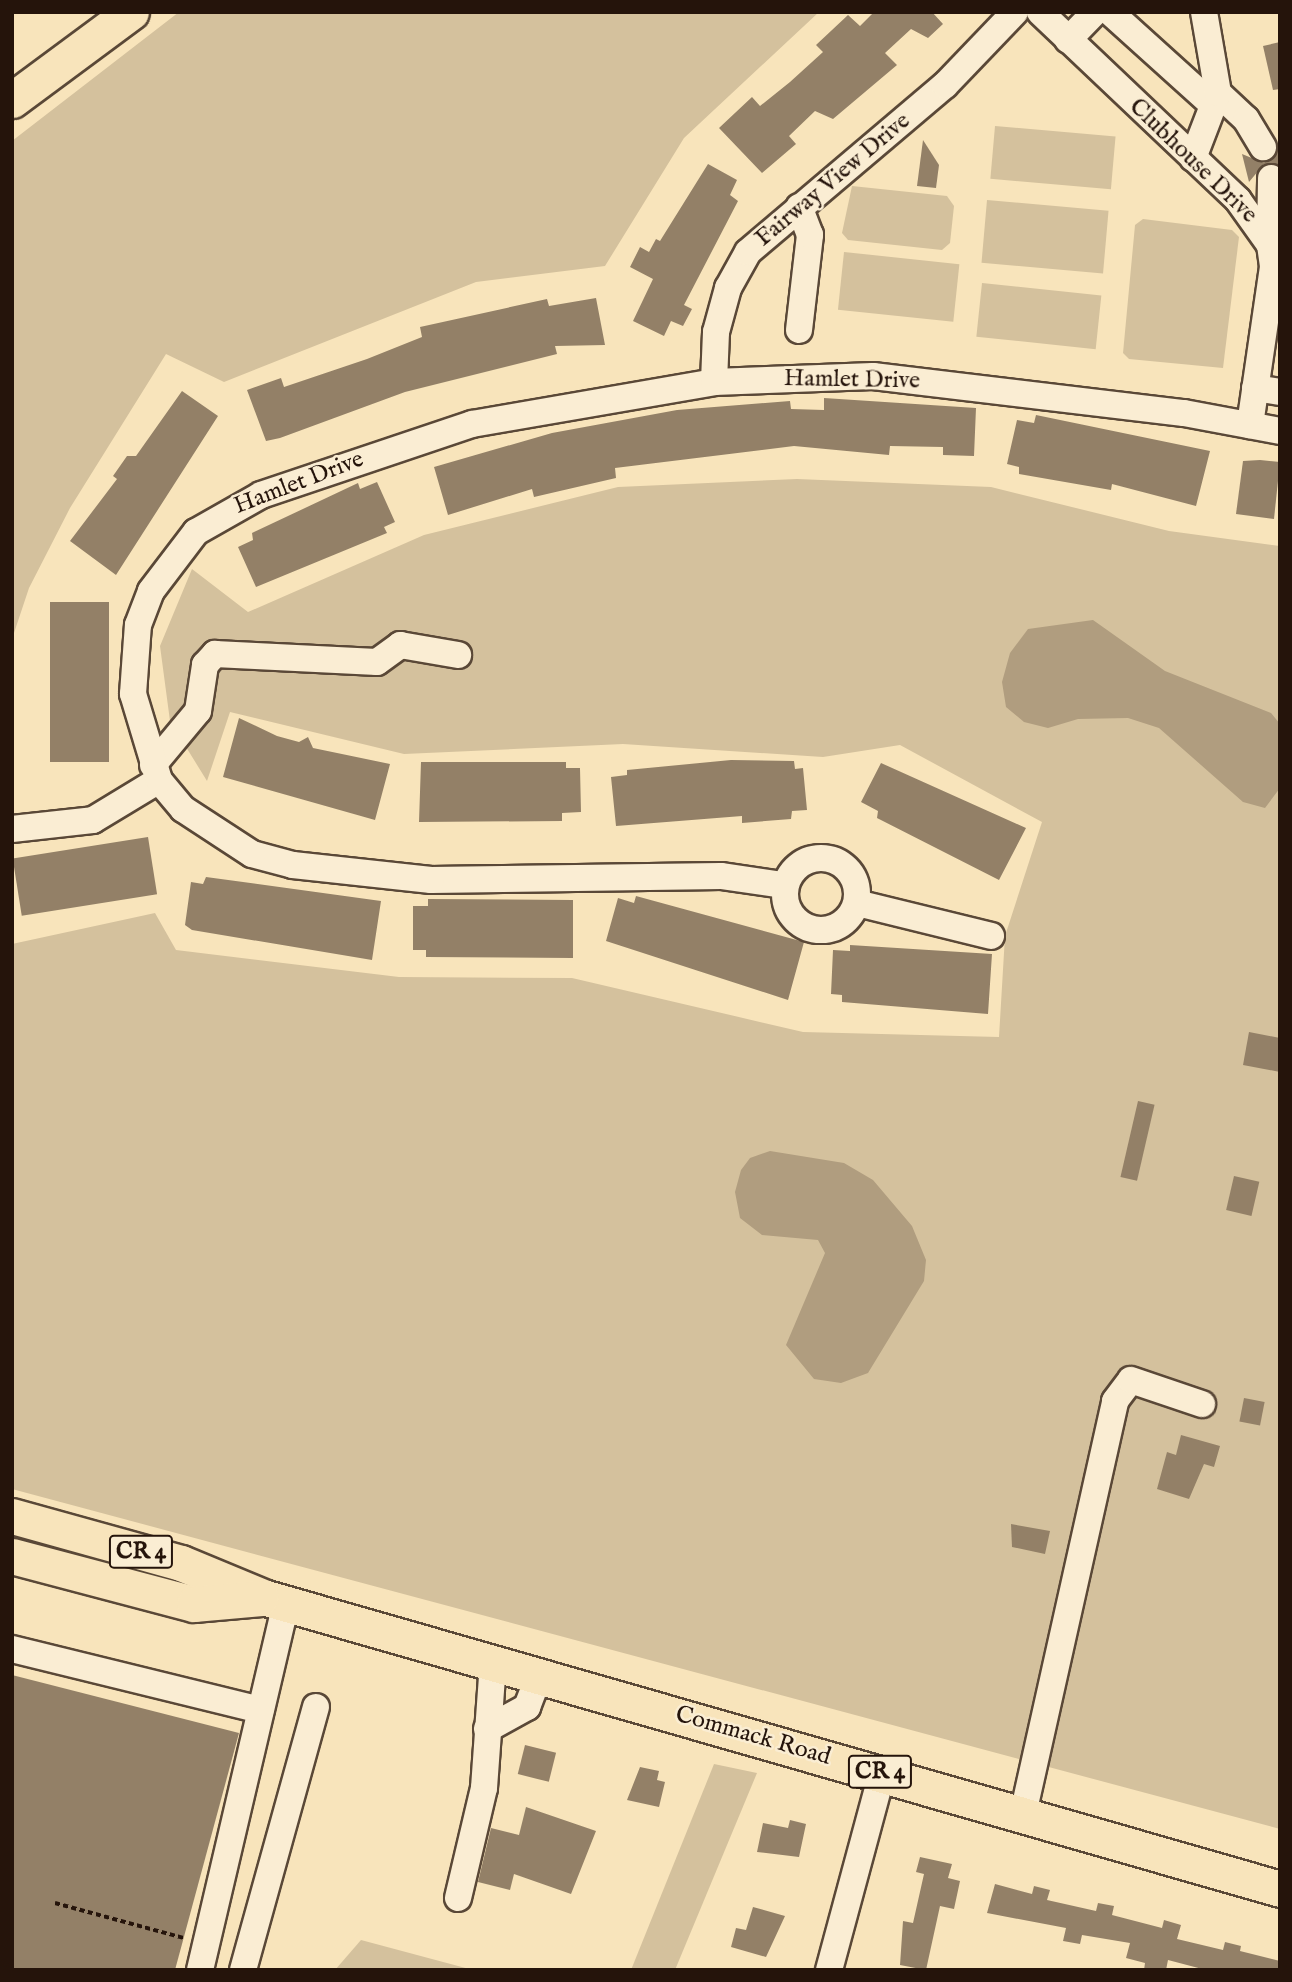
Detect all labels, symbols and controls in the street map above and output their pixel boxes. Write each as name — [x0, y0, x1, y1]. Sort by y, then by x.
street label: Clubhouse Drive — [1123, 93, 1263, 229]
street label: Fairway View Drive — [750, 107, 916, 253]
street label: Hamlet Drive — [784, 364, 920, 396]
street label: Hamlet Drive — [230, 445, 368, 521]
road number: CR 4 — [108, 1532, 174, 1572]
street label: Commack Road — [672, 1700, 834, 1772]
road number: CR 4 — [847, 1752, 913, 1792]

